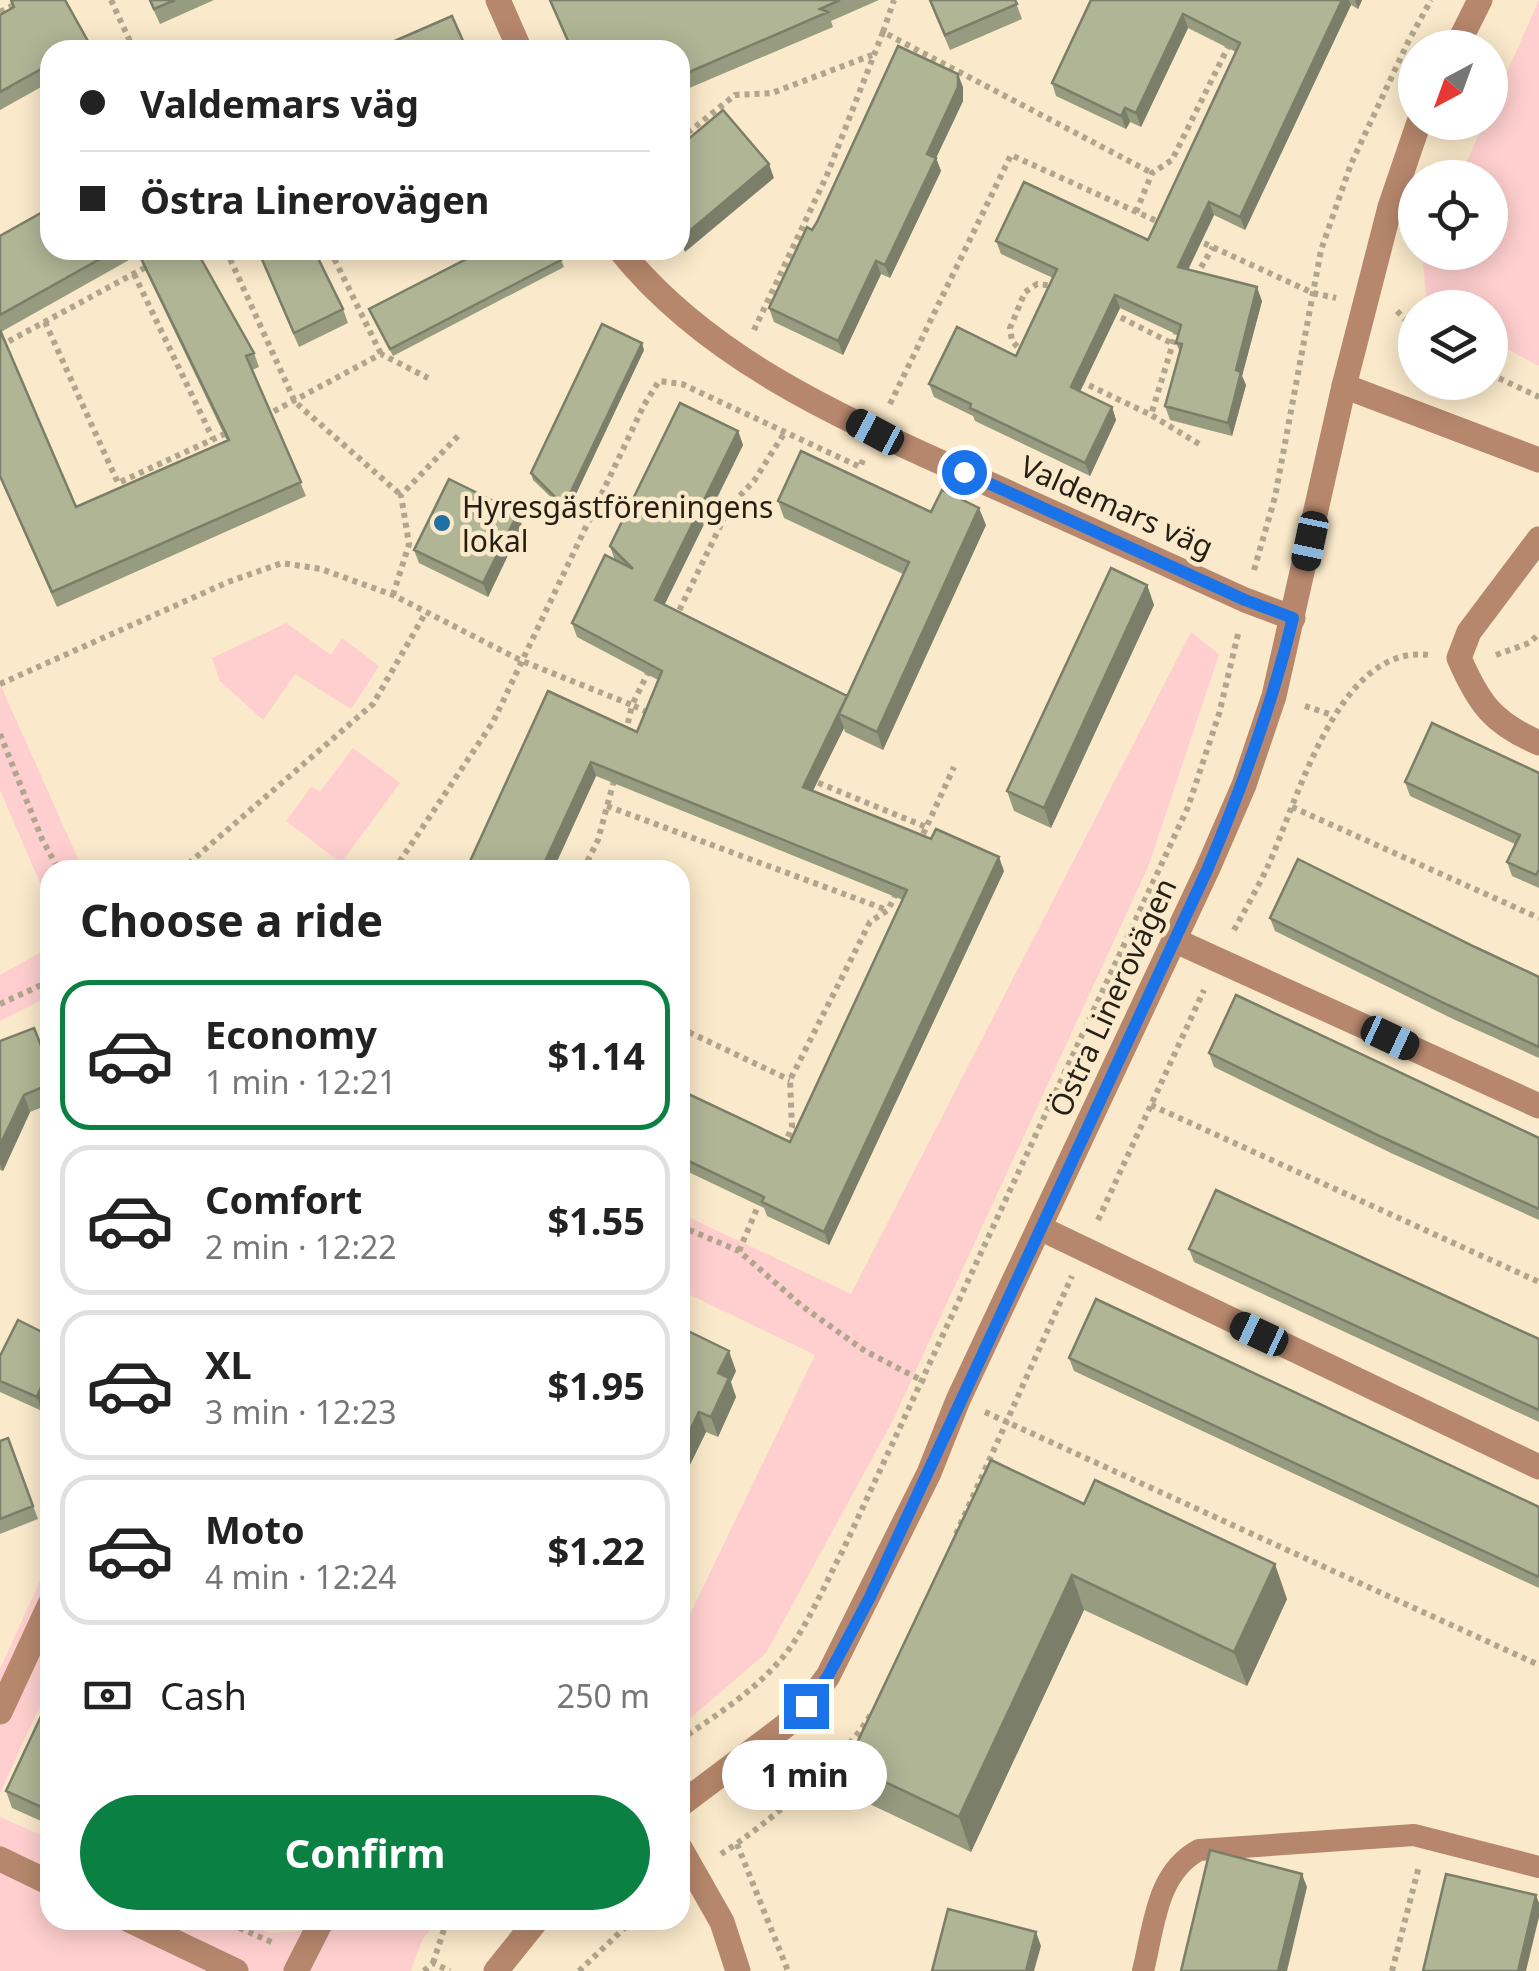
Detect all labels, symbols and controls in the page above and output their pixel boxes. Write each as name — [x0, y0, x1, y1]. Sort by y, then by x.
north arrow — [1398, 30, 1508, 140]
map controls — [1398, 30, 1508, 400]
text: Valdemars väg — [140, 77, 419, 129]
button: locate — [1398, 160, 1508, 270]
text: Östra Linerovägen — [140, 173, 490, 225]
button: layers — [1398, 290, 1508, 400]
car — [841, 405, 909, 459]
street label: Valdemars väg — [1014, 445, 1220, 567]
route start — [942, 450, 987, 495]
place label: Hyresgästföreningens lokal — [462, 486, 773, 561]
car — [1289, 509, 1331, 573]
marker: Hyresgästföreningens lokal — [431, 512, 453, 534]
street label: Östra Linerovägen — [1039, 871, 1185, 1123]
text: Choose a ride — [80, 889, 383, 950]
text: Economy — [205, 1008, 377, 1060]
icon: car — [85, 1010, 175, 1100]
car — [1356, 1012, 1424, 1064]
text: $1.14 — [547, 1029, 645, 1081]
text: 1 min · 12:21 — [205, 1060, 397, 1103]
text: Comfort — [205, 1173, 362, 1225]
icon: car — [85, 1175, 175, 1265]
text: $1.55 — [547, 1194, 645, 1246]
text: 2 min · 12:22 — [205, 1225, 397, 1268]
car — [1225, 1308, 1293, 1360]
text: XL — [205, 1338, 252, 1390]
icon: car — [85, 1340, 175, 1430]
text: $1.95 — [547, 1359, 645, 1411]
text: 3 min · 12:23 — [205, 1390, 397, 1433]
text: Moto — [205, 1503, 305, 1555]
icon: car — [85, 1505, 175, 1595]
text: $1.22 — [547, 1524, 645, 1576]
text: 4 min · 12:24 — [205, 1555, 397, 1598]
icon: cash — [80, 1668, 135, 1723]
text: Cash — [160, 1669, 247, 1721]
text: 250 m — [557, 1674, 650, 1717]
route end — [784, 1684, 829, 1729]
callout: 1 min — [724, 1741, 888, 1811]
text: 1 min — [760, 1753, 849, 1796]
button: Confirm — [80, 1795, 650, 1910]

